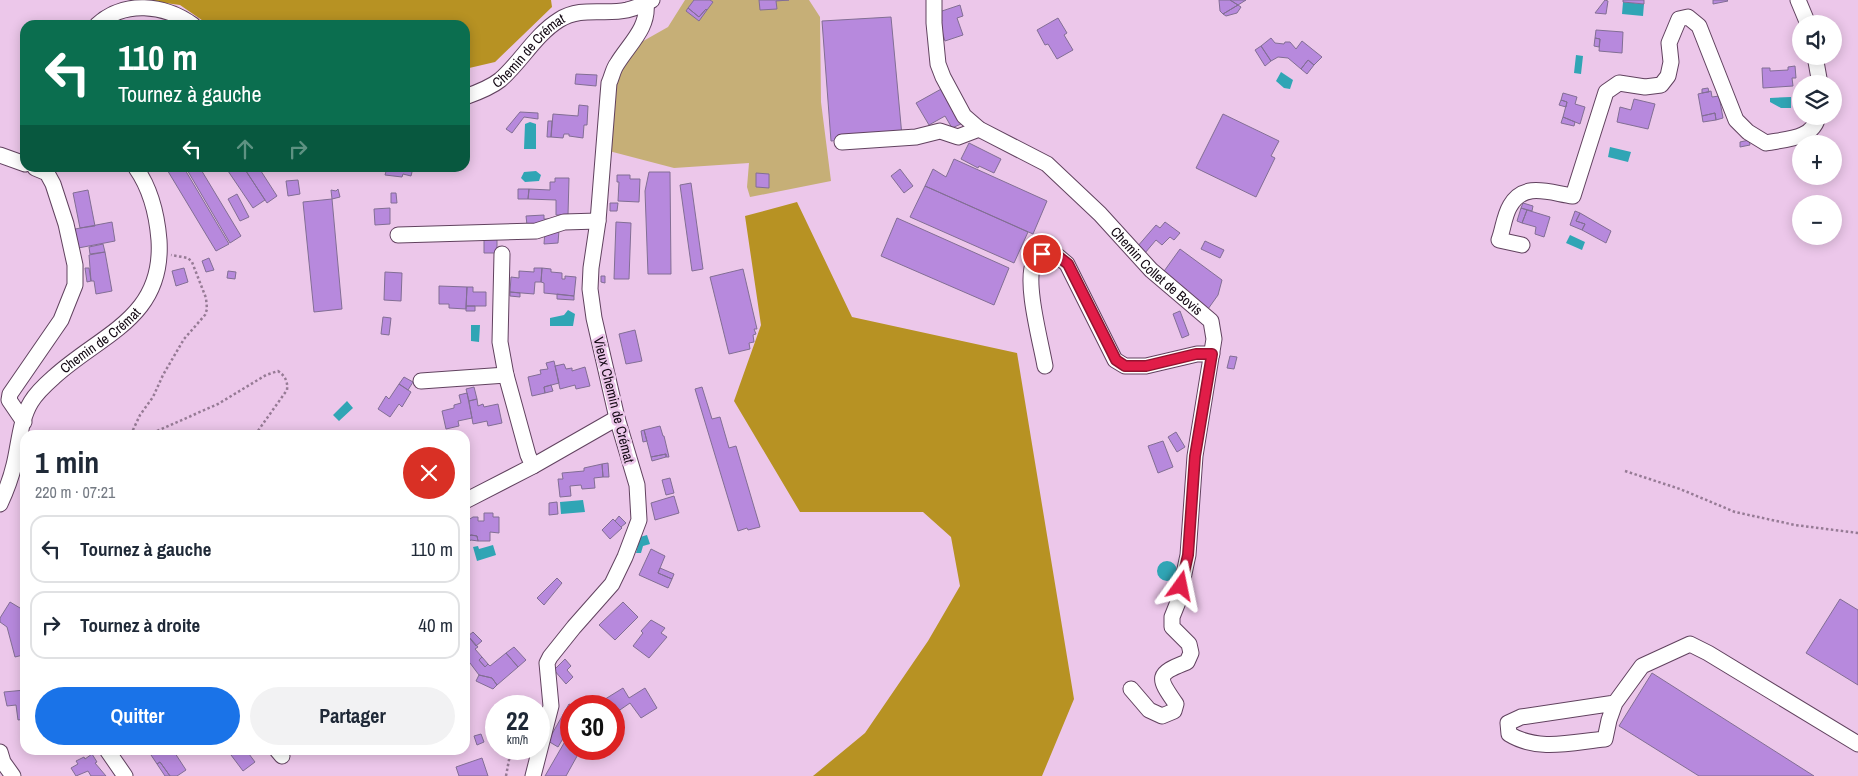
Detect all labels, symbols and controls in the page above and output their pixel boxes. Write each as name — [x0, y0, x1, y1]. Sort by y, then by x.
street label: Chemin de Crémat — [489, 10, 568, 92]
map controls — [1792, 15, 1842, 245]
button: sound — [1792, 15, 1842, 65]
text: 110 m — [118, 34, 198, 81]
icon: left — [35, 40, 100, 105]
button: layers — [1792, 75, 1842, 125]
text: Tournez à gauche — [118, 79, 261, 109]
icon: left — [178, 135, 206, 163]
icon: ahead — [231, 135, 259, 163]
icon: right — [284, 135, 312, 163]
button: + — [1792, 135, 1842, 185]
button: − — [1792, 195, 1842, 245]
street label: Chemin Collet de Bovis — [1107, 223, 1207, 319]
pin — [1021, 233, 1063, 275]
icon: arrive — [1028, 240, 1056, 268]
street label: Chemin de Crémat — [56, 304, 144, 377]
street label: Vieux Chemin de Crémat — [590, 335, 638, 465]
text: 1 min — [35, 442, 99, 482]
button: close — [403, 447, 455, 499]
text: 220 m · 07:21 — [35, 481, 115, 503]
icon: left — [37, 535, 65, 563]
text: Tournez à gauche — [80, 536, 211, 562]
text: 110 m — [411, 536, 453, 562]
position arrow — [1154, 559, 1206, 611]
icon: right — [37, 611, 65, 639]
text: Tournez à droite — [80, 612, 200, 638]
text: 40 m — [418, 612, 453, 638]
button: Quitter — [35, 687, 240, 745]
button: Partager — [250, 687, 455, 745]
speed limit sign: 30 — [560, 695, 625, 760]
text: 22 — [506, 704, 529, 738]
text: km/h — [507, 732, 528, 748]

